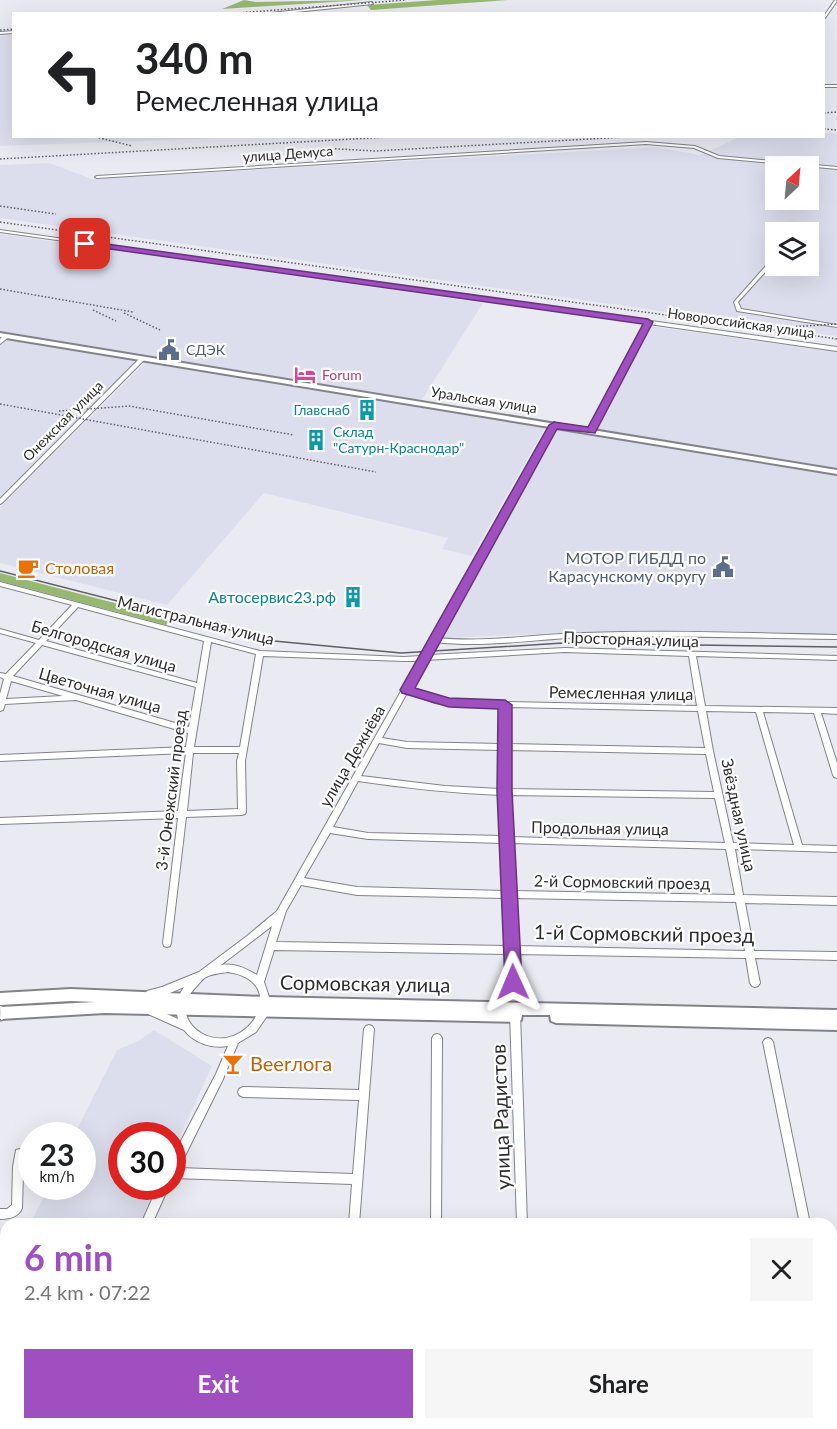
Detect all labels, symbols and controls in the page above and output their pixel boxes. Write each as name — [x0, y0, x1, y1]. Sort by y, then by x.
text: 340 m — [135, 33, 253, 83]
icon: left — [36, 36, 114, 114]
text: Ремесленная улица — [135, 84, 379, 117]
street label: улица Демуса — [242, 142, 334, 165]
north arrow — [765, 156, 819, 210]
map controls — [765, 156, 819, 276]
pin — [59, 218, 110, 269]
button: layers — [765, 222, 819, 276]
icon: arrive — [68, 227, 101, 260]
street label: Новороссийская улица — [667, 304, 816, 341]
public building icon: СДЭК — [157, 338, 181, 362]
place label: СДЭК — [186, 341, 226, 358]
hotel icon: Forum — [293, 363, 317, 387]
place label: Forum — [322, 366, 362, 383]
street label: Онежская улица — [19, 377, 106, 464]
street label: Уральская улица — [430, 383, 538, 416]
building icon: Главснаб — [355, 398, 379, 422]
place label: Главснаб — [293, 401, 350, 418]
place label: Склад "Сатурн-Краснодар" — [333, 423, 464, 456]
building icon: Склад "Сатурн-Краснодар" — [304, 428, 328, 452]
place label: МОТОР ГИБДД по Карасунскому округу — [548, 548, 707, 585]
public building icon: МОТОР ГИБДД по Карасунскому округу — [711, 555, 735, 579]
cafe icon: Столовая — [16, 556, 40, 580]
place label: Столовая — [45, 558, 114, 577]
building icon: Автосервис23.рф — [341, 585, 365, 609]
place label: Автосервис23.рф — [208, 587, 336, 606]
street label: Магистральная улица — [116, 591, 276, 648]
street label: Белгородская улица — [29, 616, 179, 675]
street label: Просторная улица — [563, 627, 699, 650]
street label: Цветочная улица — [37, 663, 163, 716]
street label: Ремесленная улица — [549, 682, 693, 703]
street label: улица Дежнёва — [315, 702, 388, 810]
street label: 3-й Онежский проезд — [151, 708, 190, 871]
street label: Звёздная улица — [718, 757, 761, 873]
street label: Продольная улица — [531, 817, 669, 838]
street label: 2-й Сормовский проезд — [534, 870, 710, 893]
street label: 1-й Сормовский проезд — [534, 919, 754, 947]
position arrow — [481, 950, 545, 1014]
street label: Сормовская улица — [280, 970, 450, 996]
street label: улица Радистов — [485, 1044, 515, 1190]
place label: Beerлога — [250, 1051, 332, 1075]
bar icon: Beerлога — [221, 1052, 245, 1076]
speed limit sign: 30 — [108, 1122, 186, 1200]
text: 23 — [40, 1136, 74, 1172]
text: km/h — [39, 1167, 75, 1185]
text: 6 min — [24, 1235, 113, 1279]
button: close — [750, 1238, 813, 1301]
text: 2.4 km · 07:22 — [24, 1280, 151, 1304]
button: Exit — [24, 1349, 413, 1418]
button: Share — [425, 1349, 813, 1418]

